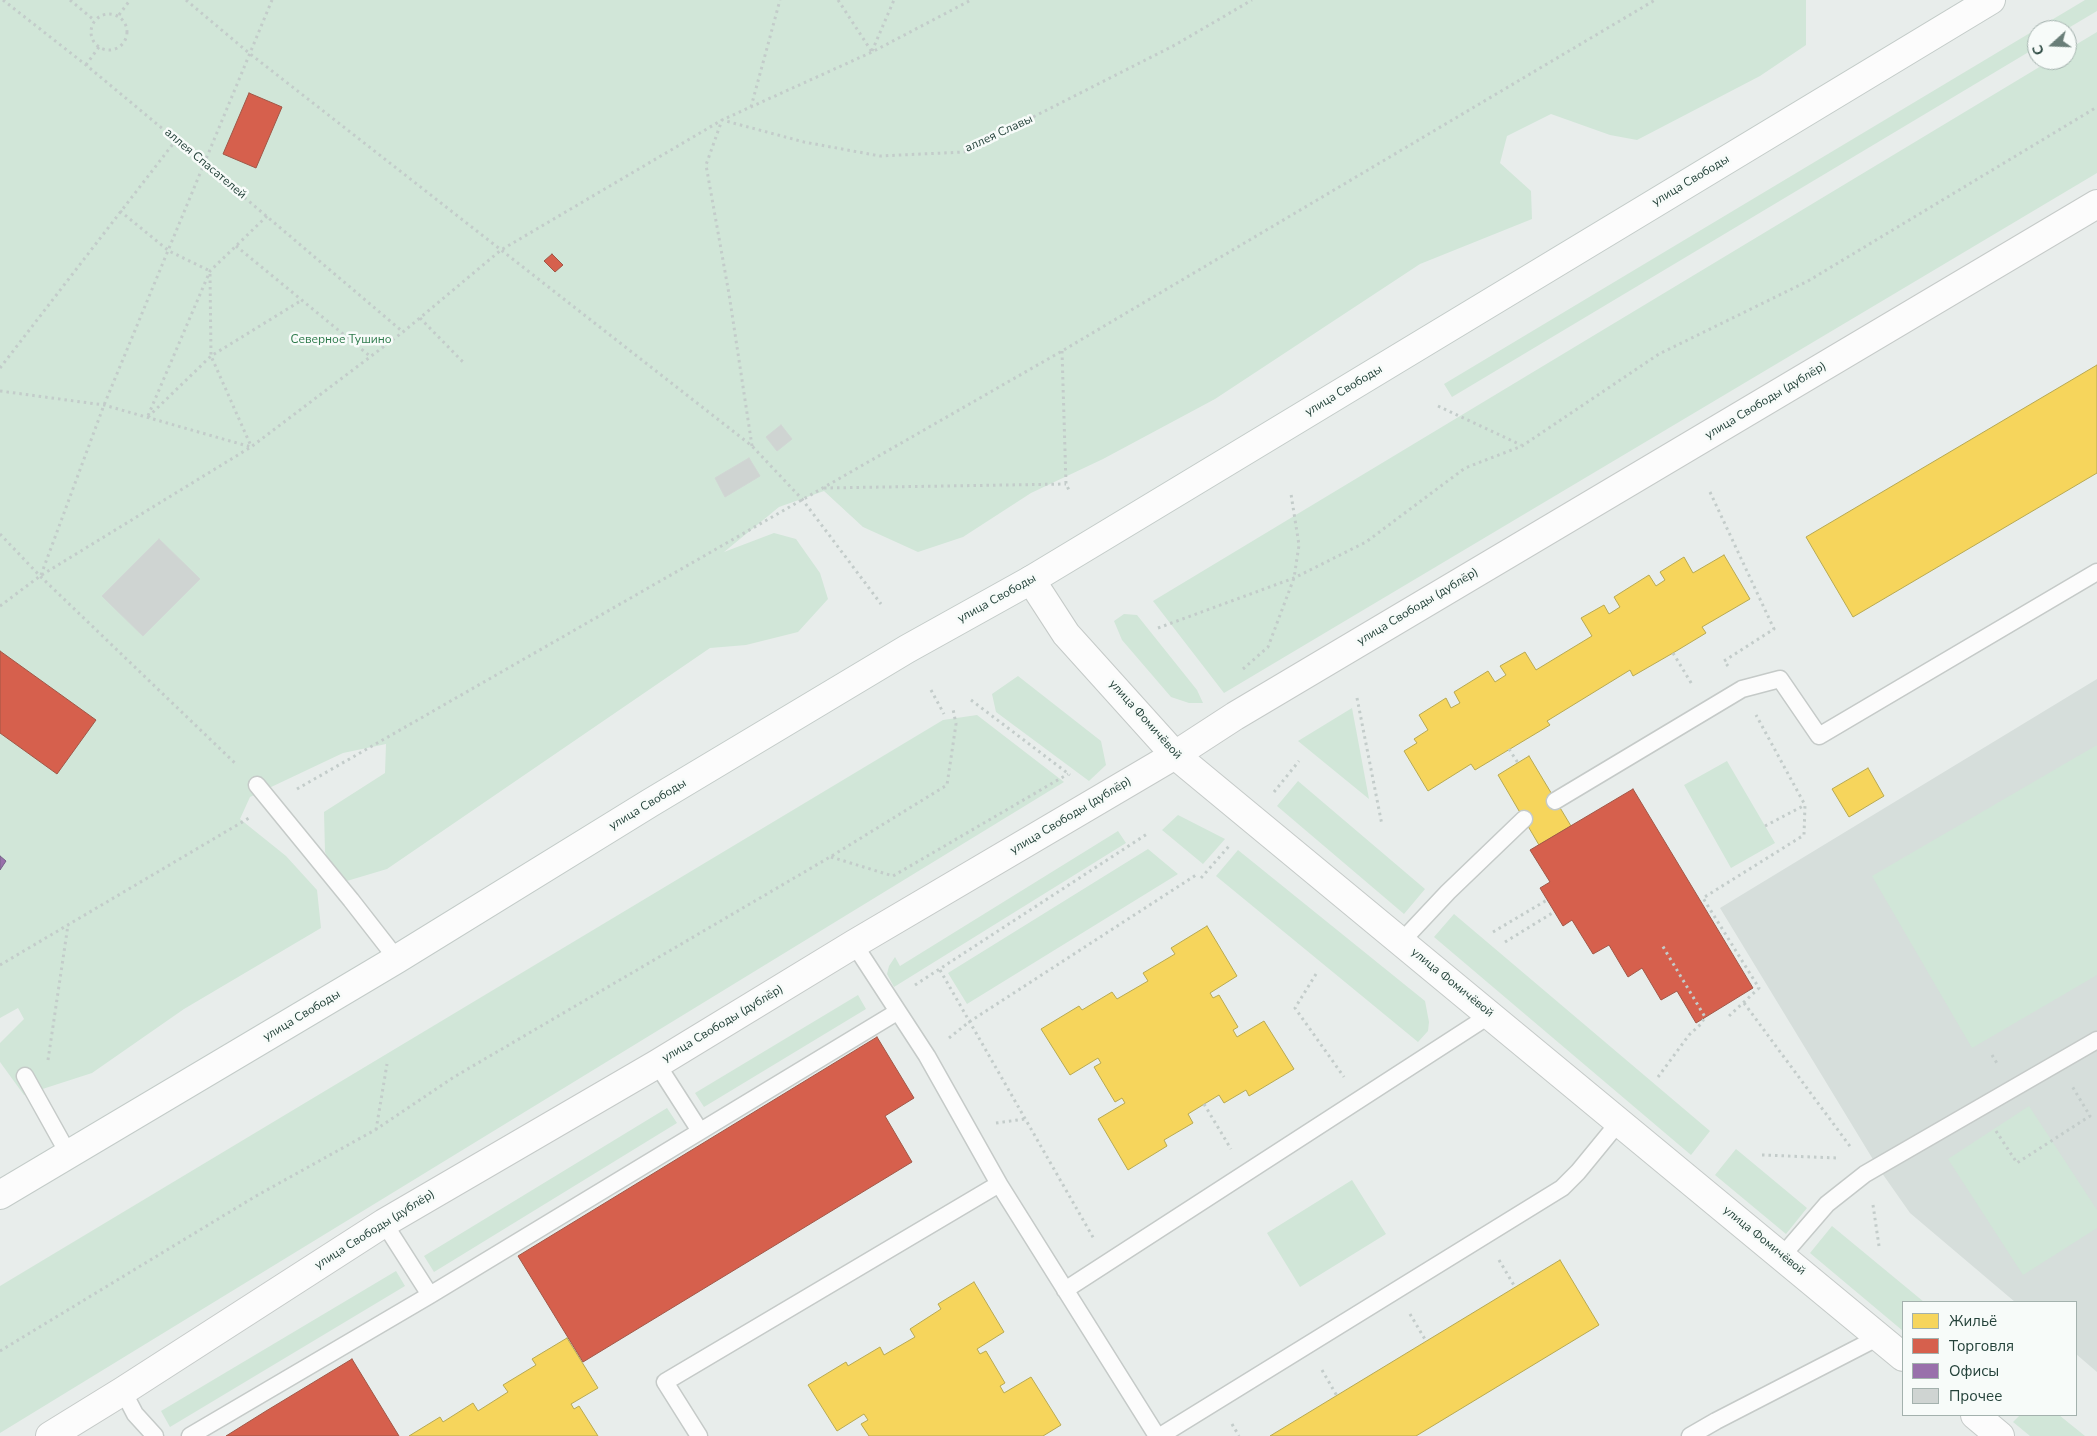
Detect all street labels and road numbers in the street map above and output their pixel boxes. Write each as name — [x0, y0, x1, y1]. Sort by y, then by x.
street label: аллея Славы — [963, 112, 1035, 156]
street label: аллея Спасателей — [161, 126, 249, 202]
street label: улица Свободы — [1650, 152, 1732, 210]
street label: улица Свободы (дублёр) — [1703, 359, 1829, 443]
street label: улица Свободы — [1303, 362, 1385, 420]
street label: улица Свободы (дублёр) — [1355, 565, 1481, 649]
street label: улица Свободы — [955, 572, 1039, 626]
street label: улица Фомичёвой — [1106, 677, 1184, 763]
street label: улица Свободы (дублёр) — [1008, 774, 1134, 858]
street label: улица Свободы — [607, 776, 689, 834]
street label: улица Фомичёвой — [1408, 945, 1496, 1021]
street label: улица Свободы (дублёр) — [660, 982, 786, 1066]
street label: улица Свободы — [261, 987, 343, 1045]
street label: улица Свободы (дублёр) — [312, 1187, 438, 1273]
street label: улица Фомичёвой — [1720, 1203, 1808, 1279]

